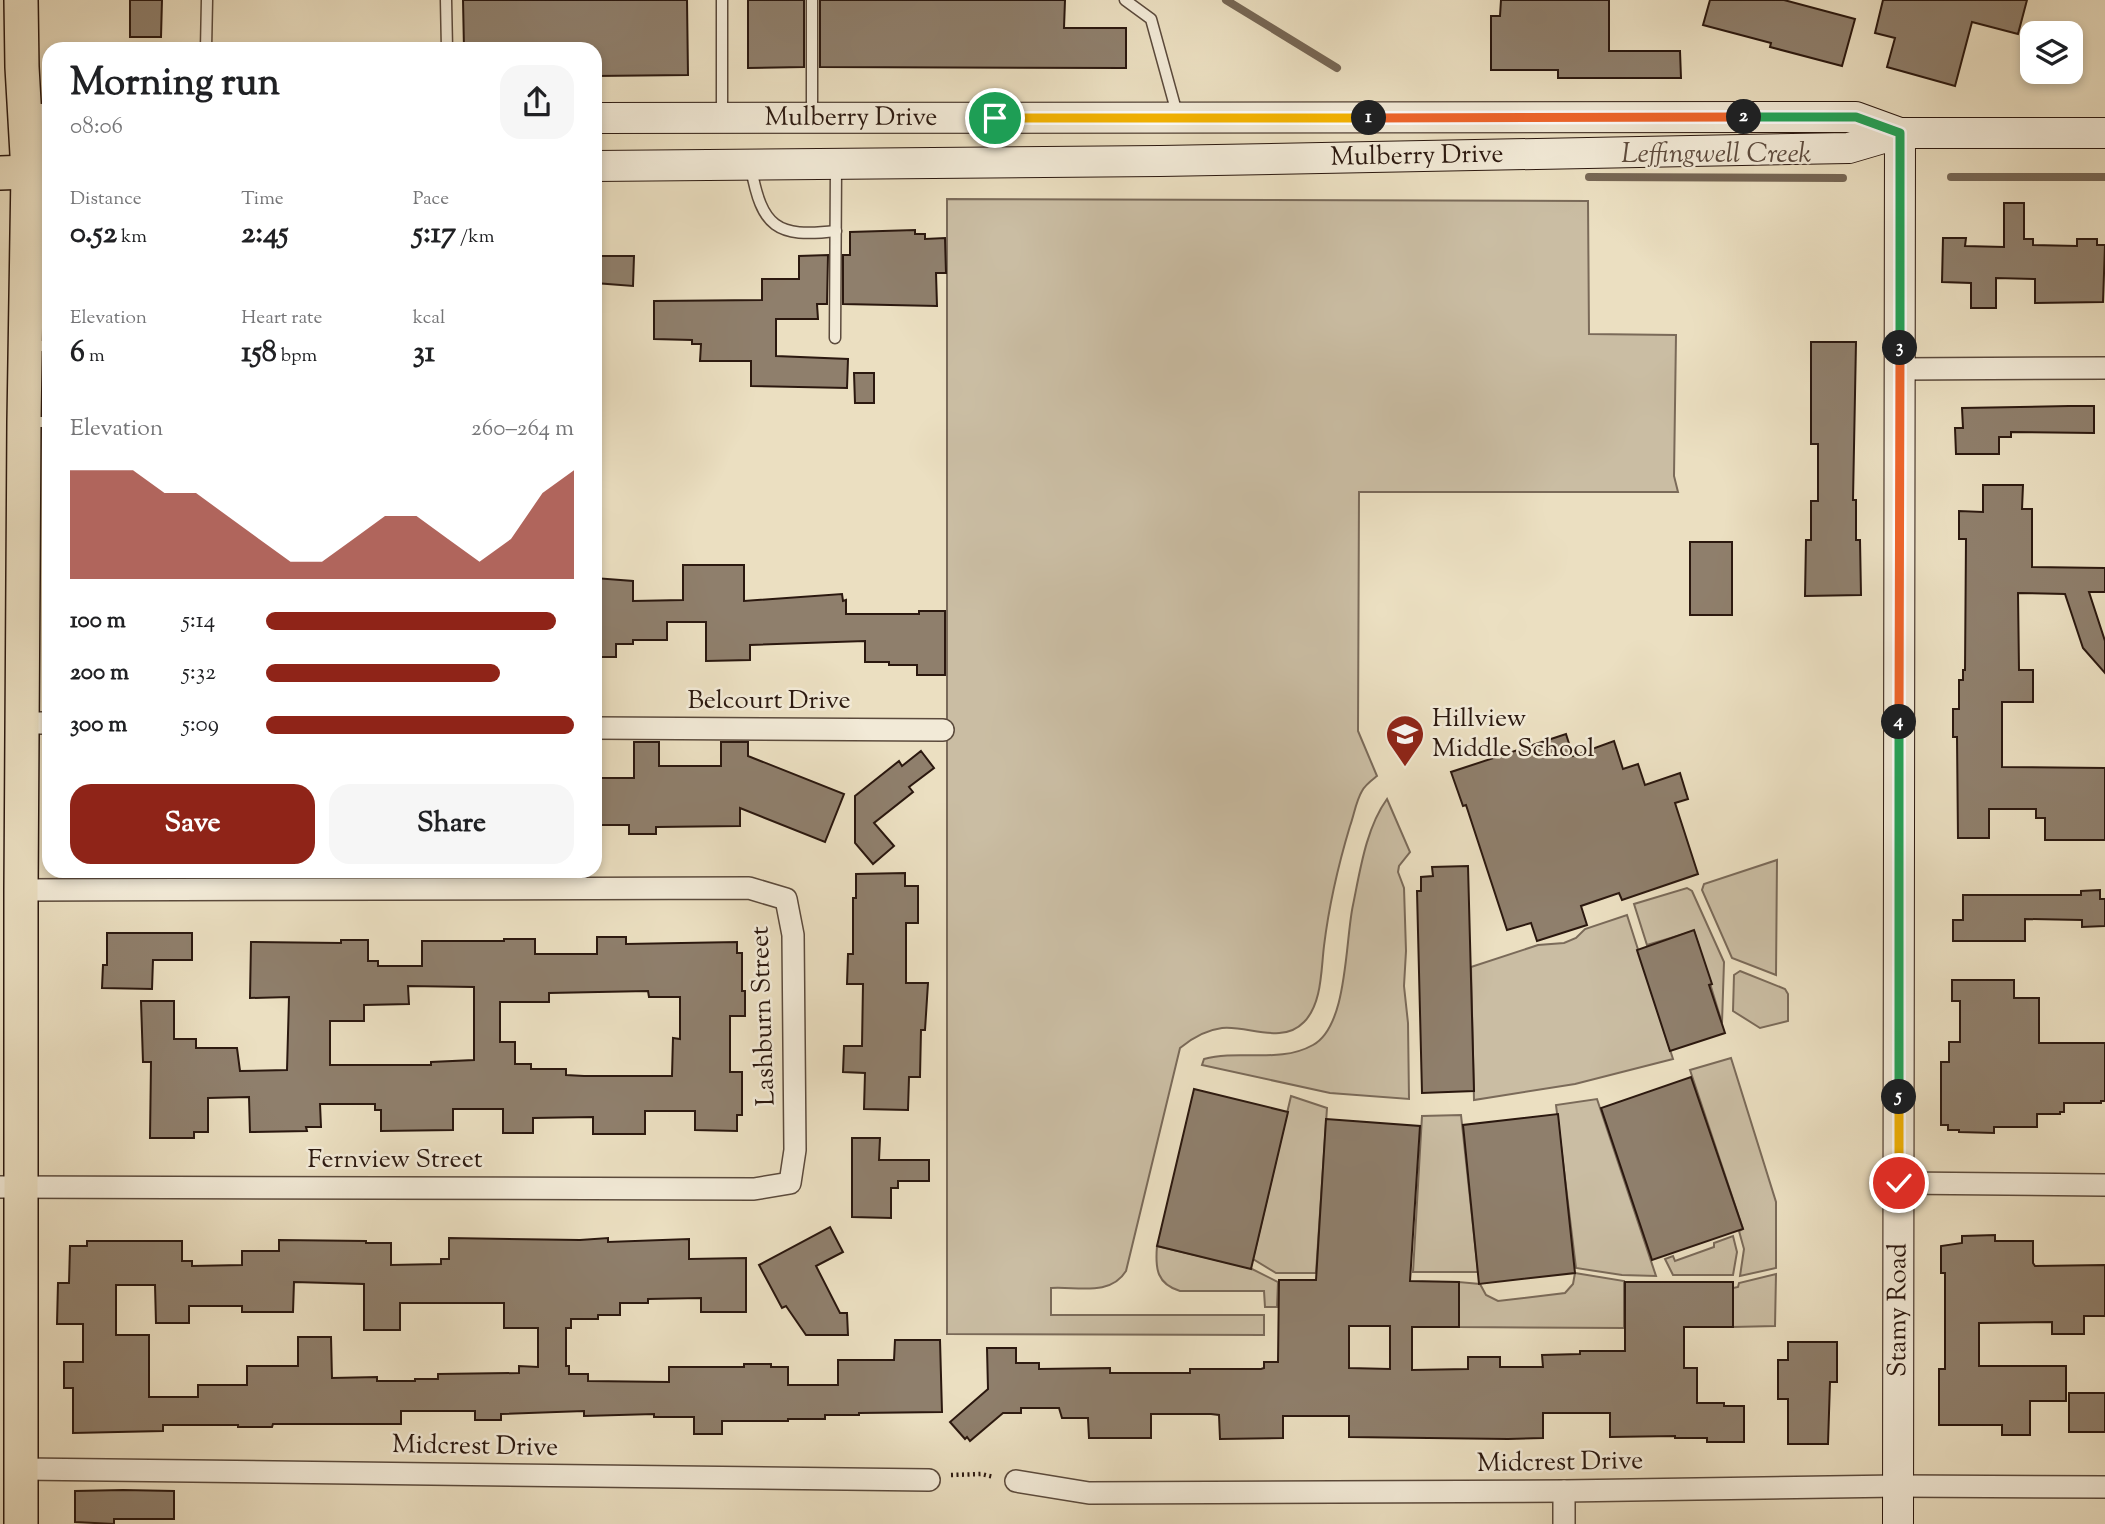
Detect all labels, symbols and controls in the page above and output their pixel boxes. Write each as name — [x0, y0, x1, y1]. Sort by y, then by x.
map controls — [2020, 21, 2083, 84]
button: layers — [2020, 21, 2083, 84]
text: Morning run — [70, 58, 280, 112]
button: share — [500, 65, 574, 139]
pin — [965, 88, 1025, 148]
street label: Mulberry Drive — [765, 99, 937, 136]
icon: arrive — [976, 99, 1014, 137]
pin: 1 — [1352, 100, 1386, 136]
pin: 2 — [1726, 100, 1762, 134]
text: 2 — [1739, 103, 1748, 130]
text: 1 — [1365, 104, 1372, 131]
text: 08:06 — [70, 111, 123, 144]
water label: Leffingwell Creek — [1621, 135, 1811, 175]
street label: Mulberry Drive — [1330, 136, 1504, 176]
text: Distance — [70, 186, 142, 213]
text: Time — [241, 186, 284, 213]
text: Pace — [413, 186, 449, 213]
text: 0.52 — [70, 213, 117, 256]
text: 2:45 — [241, 213, 289, 256]
text: 5:17 — [413, 213, 456, 256]
text: km — [117, 224, 147, 251]
text: /km — [456, 224, 494, 251]
text: Elevation — [70, 305, 147, 332]
text: Heart rate — [241, 305, 322, 332]
text: kcal — [413, 305, 445, 332]
pin: 3 — [1882, 330, 1918, 366]
text: 6 — [70, 332, 85, 375]
text: 158 — [241, 332, 277, 375]
text: 31 — [413, 332, 435, 375]
text: 3 — [1896, 334, 1903, 361]
text: m — [85, 343, 105, 370]
text: bpm — [277, 343, 317, 370]
text: Elevation — [70, 413, 163, 446]
text: 260–264 m — [471, 413, 574, 446]
text: 100 m — [70, 605, 126, 638]
text: 5:14 — [182, 605, 215, 638]
text: 200 m — [70, 657, 129, 690]
text: 5:32 — [182, 657, 216, 690]
street label: Belcourt Drive — [687, 683, 851, 720]
place label: Hillview Middle School — [1432, 701, 1595, 768]
pin: 4 — [1882, 704, 1916, 740]
text: 4 — [1894, 708, 1903, 735]
text: 300 m — [70, 709, 127, 742]
text: 5:09 — [182, 709, 219, 742]
school or university icon: Hillview Middle School — [1384, 713, 1426, 768]
button: Save — [70, 784, 315, 864]
button: Share — [329, 784, 574, 864]
street label: Lashburn Street — [742, 925, 786, 1107]
pin: 5 — [1882, 1080, 1916, 1114]
text: 5 — [1895, 1083, 1902, 1110]
street label: Fernview Street — [307, 1142, 483, 1179]
pin — [1869, 1153, 1929, 1213]
icon: check — [1880, 1164, 1918, 1202]
street label: Stamy Road — [1880, 1243, 1917, 1377]
street label: Midcrest Drive — [391, 1427, 559, 1467]
street label: Midcrest Drive — [1476, 1443, 1644, 1483]

